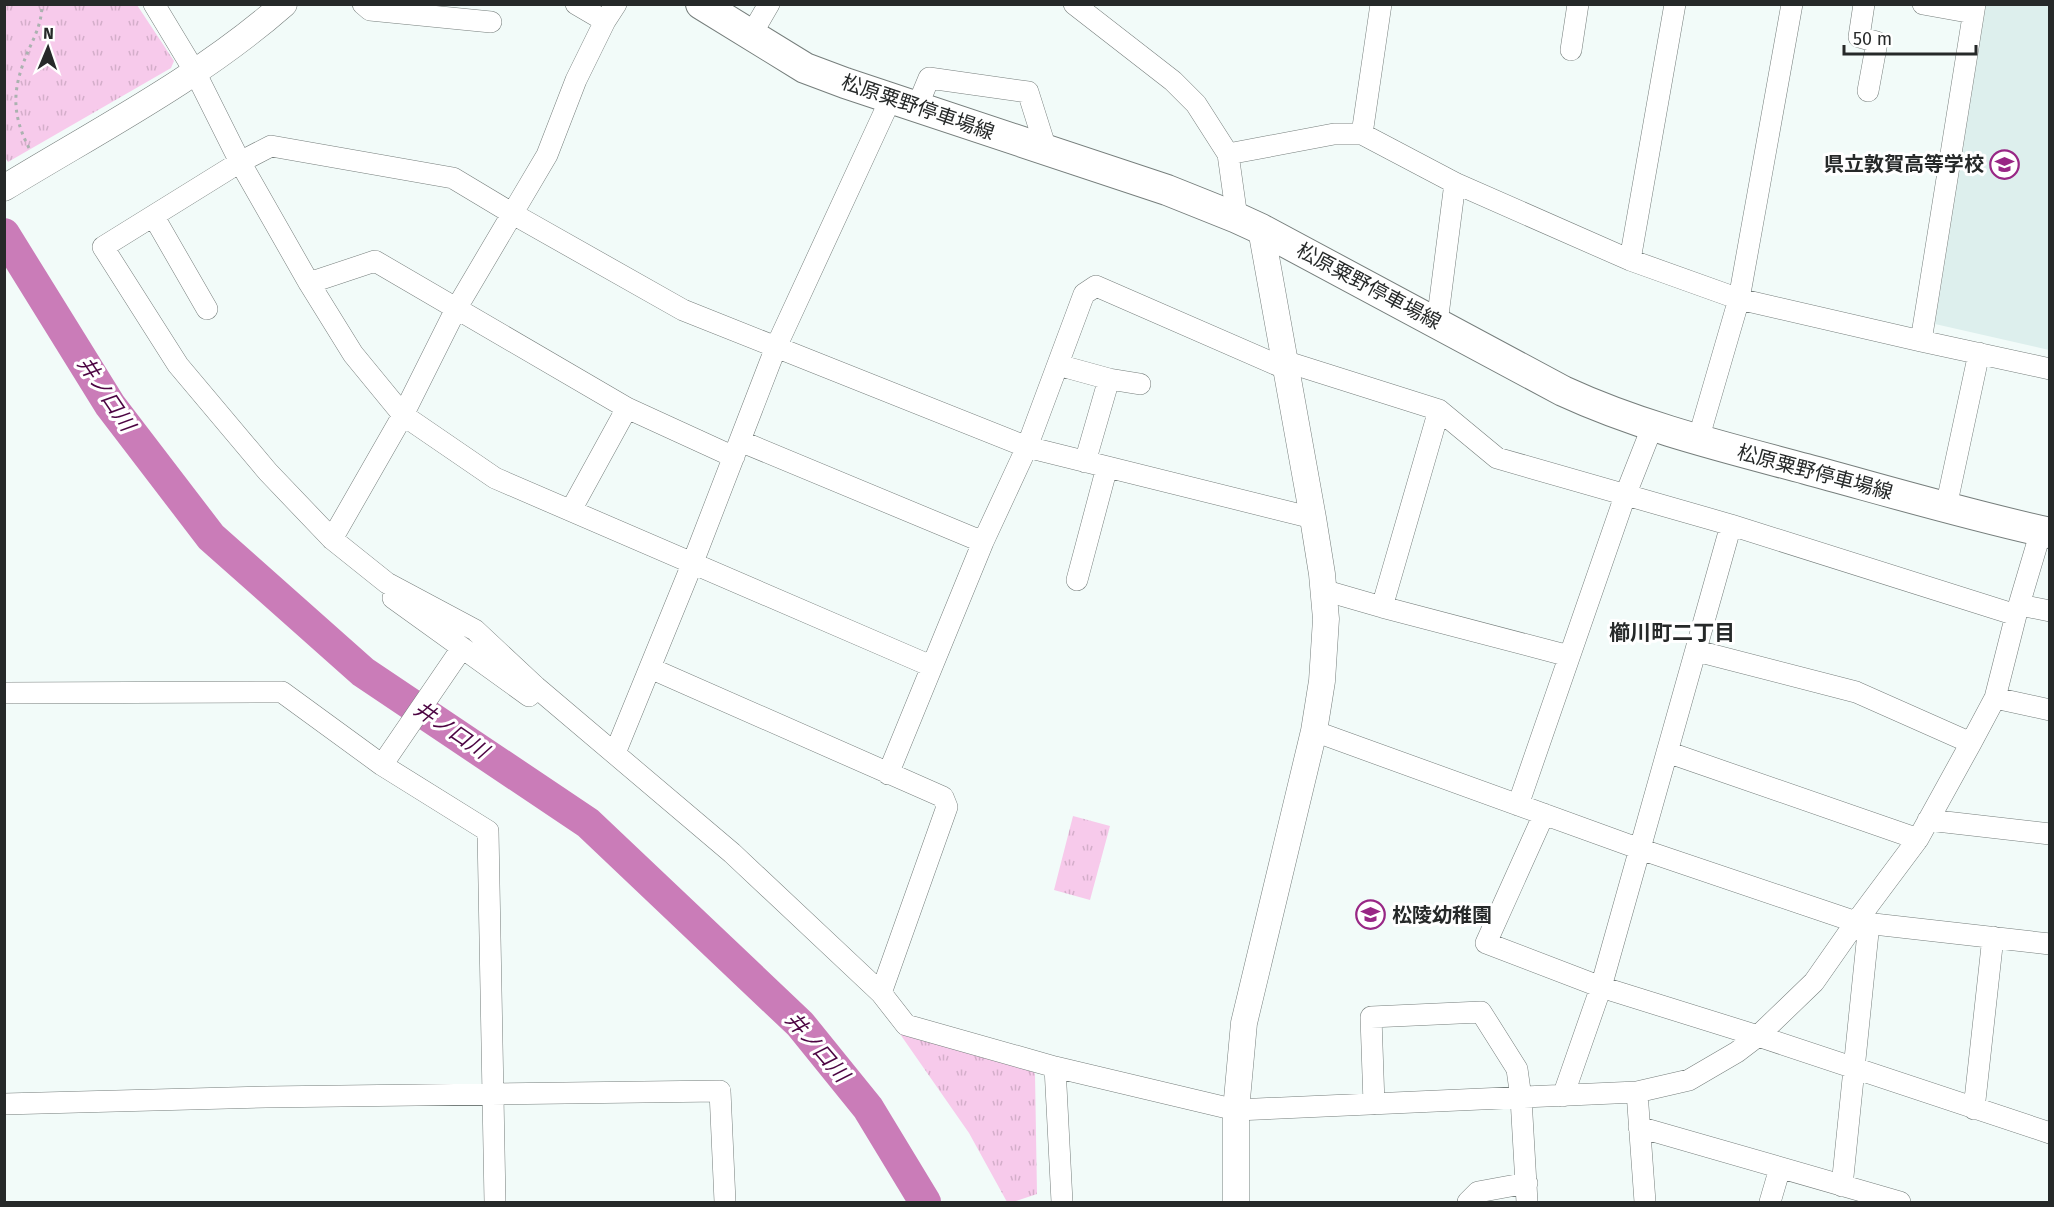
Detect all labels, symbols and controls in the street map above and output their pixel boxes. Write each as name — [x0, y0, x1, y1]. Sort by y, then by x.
north arrow — [18, 18, 78, 78]
scale bar — [1844, 18, 1976, 56]
text: N — [43, 24, 54, 43]
text: 50 m — [1853, 28, 1892, 50]
street label: 松原粟野停車場線 — [838, 70, 998, 144]
school or university icon: 県立敦賀高等学校 — [1989, 148, 2021, 180]
place label: 県立敦賀高等学校 — [1824, 152, 1984, 176]
street label: 松原粟野停車場線 — [1293, 238, 1445, 334]
water label: 井ノ口川 — [72, 352, 141, 438]
street label: 松原粟野停車場線 — [1735, 440, 1895, 504]
district label: 櫛川町二丁目 — [1609, 620, 1735, 646]
water label: 井ノ口川 — [409, 696, 495, 765]
school or university icon: 松陵幼稚園 — [1355, 899, 1387, 931]
place label: 松陵幼稚園 — [1392, 903, 1492, 927]
water label: 井ノ口川 — [780, 1007, 856, 1089]

